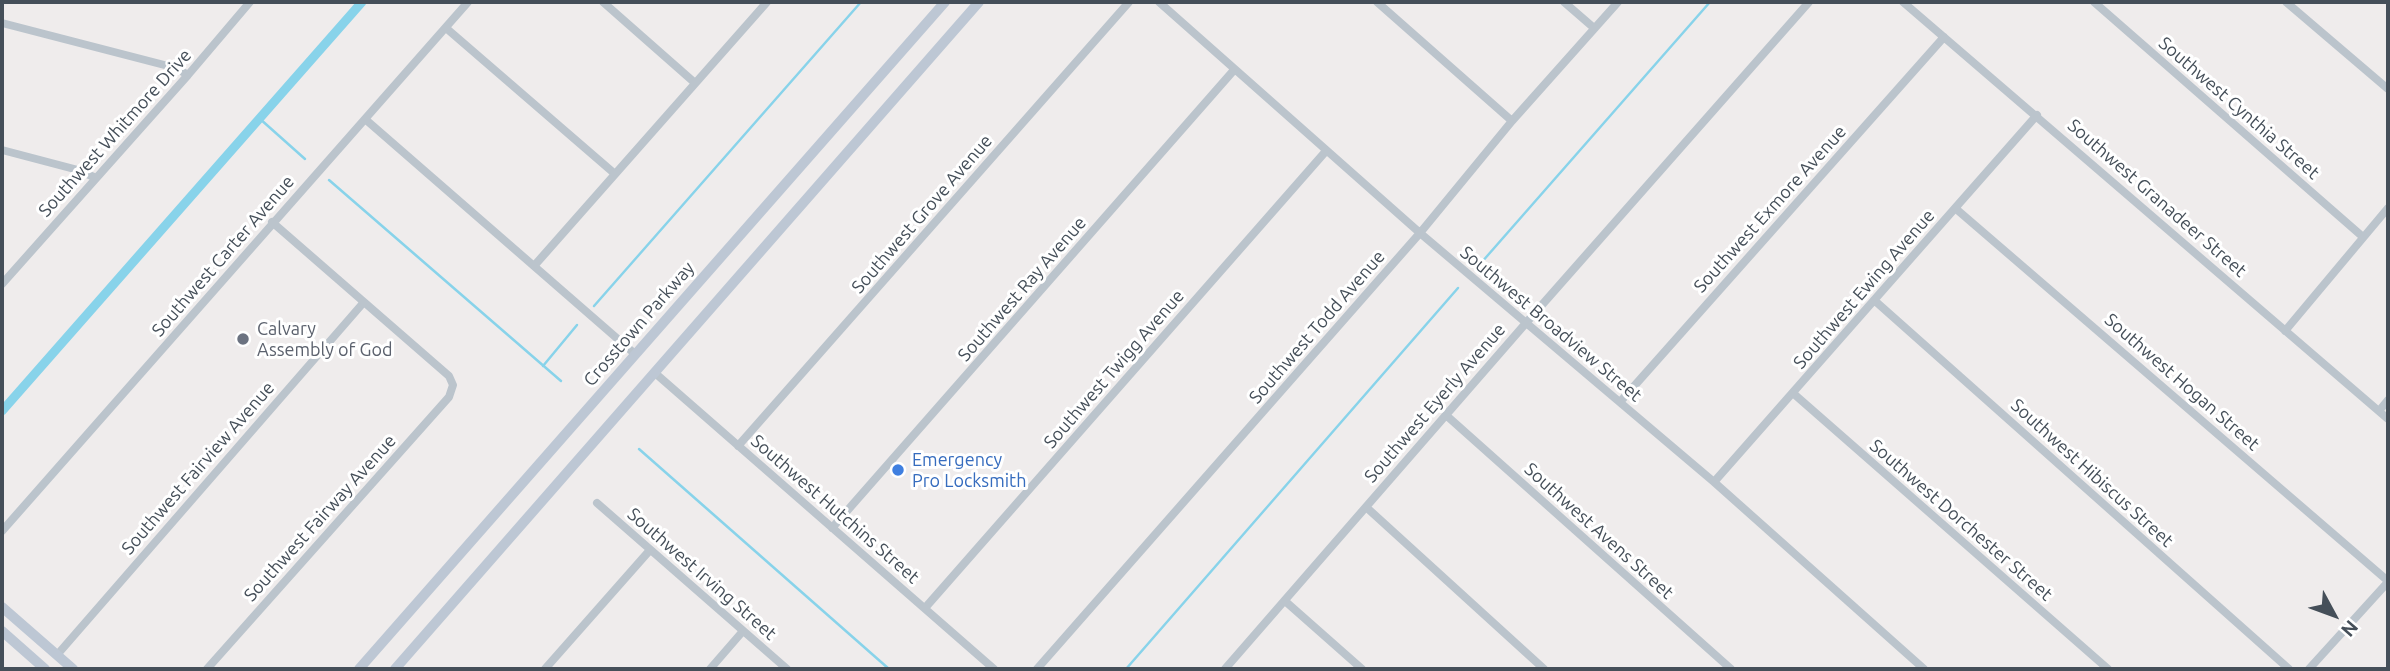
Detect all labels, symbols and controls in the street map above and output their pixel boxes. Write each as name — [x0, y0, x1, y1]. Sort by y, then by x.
street label: Southwest Cynthia Street — [2154, 32, 2324, 184]
street label: Southwest Whitmore Drive — [34, 45, 196, 221]
street label: Southwest Granadeer Street — [2063, 115, 2251, 281]
street label: Southwest Exmore Avenue — [1689, 121, 1851, 297]
street label: Southwest Grove Avenue — [847, 130, 997, 298]
street label: Southwest Carter Avenue — [147, 171, 299, 341]
street label: Southwest Ewing Avenue — [1789, 205, 1939, 373]
street label: Southwest Ray Avenue — [953, 212, 1091, 366]
street label: Southwest Broadview Street — [1456, 242, 1646, 406]
street label: Southwest Todd Avenue — [1245, 246, 1389, 408]
street label: Crosstown Parkway — [579, 257, 699, 391]
street label: Southwest Twigg Avenue — [1039, 285, 1189, 453]
street label: Southwest Hogan Street — [2100, 309, 2264, 455]
place label: Calvary Assembly of God — [257, 318, 393, 360]
street label: Southwest Eyerly Avenue — [1360, 319, 1510, 487]
marker: Calvary Assembly of God — [235, 331, 251, 347]
street label: Southwest Fairview Avenue — [117, 377, 279, 559]
street label: Southwest Hibiscus Street — [2006, 394, 2178, 552]
street label: Southwest Fairway Avenue — [239, 430, 401, 606]
street label: Southwest Hutchins Street — [746, 430, 924, 588]
street label: Southwest Dorchester Street — [1865, 435, 2057, 605]
place label: Emergency Pro Locksmith — [912, 449, 1026, 491]
street label: Southwest Avens Street — [1520, 458, 1678, 604]
marker: Emergency Pro Locksmith — [890, 462, 906, 478]
street label: Southwest Irving Street — [623, 503, 781, 645]
north arrow — [2299, 580, 2369, 650]
text: N — [2337, 616, 2363, 641]

